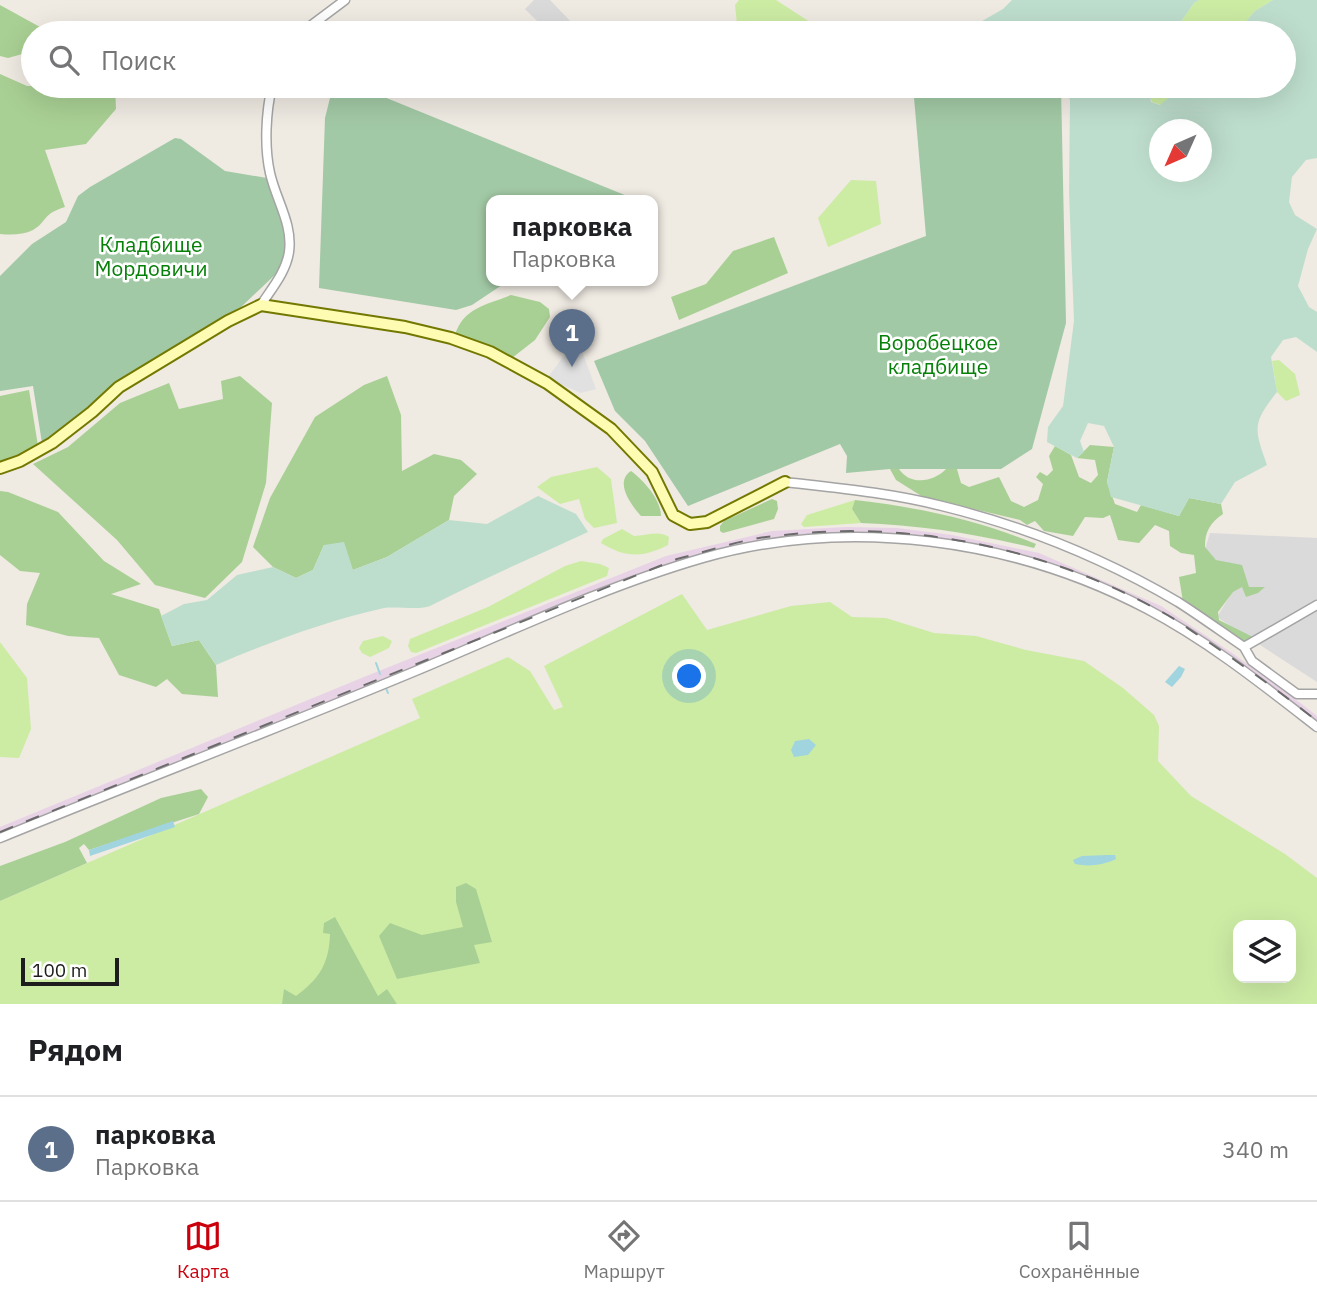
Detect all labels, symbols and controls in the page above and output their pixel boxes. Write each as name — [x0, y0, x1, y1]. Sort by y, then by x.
search box — [21, 21, 1296, 98]
icon: search — [45, 41, 83, 79]
text: Поиск — [101, 43, 176, 77]
north arrow — [1149, 119, 1212, 182]
popup — [486, 195, 658, 286]
text: парковка — [512, 209, 632, 243]
park label: Кладбище Мордовичи — [95, 230, 207, 282]
text: Парковка — [512, 243, 616, 273]
pin: 1 — [549, 309, 595, 367]
park label: Воробецкое кладбище — [878, 328, 998, 380]
your location — [672, 659, 706, 693]
map controls — [1233, 920, 1296, 983]
button: layers — [1233, 920, 1296, 983]
scale bar — [21, 955, 119, 987]
text: 100 m — [32, 958, 87, 982]
text: Рядом — [28, 1030, 123, 1069]
text: парковка — [95, 1117, 216, 1151]
text: 1 — [44, 1134, 58, 1164]
text: 340 m — [1222, 1134, 1289, 1164]
text: Парковка — [95, 1151, 199, 1181]
tab: Карта — [177, 1217, 229, 1283]
tab: Маршрут — [583, 1217, 665, 1283]
tab: Сохранённые — [1019, 1217, 1140, 1283]

